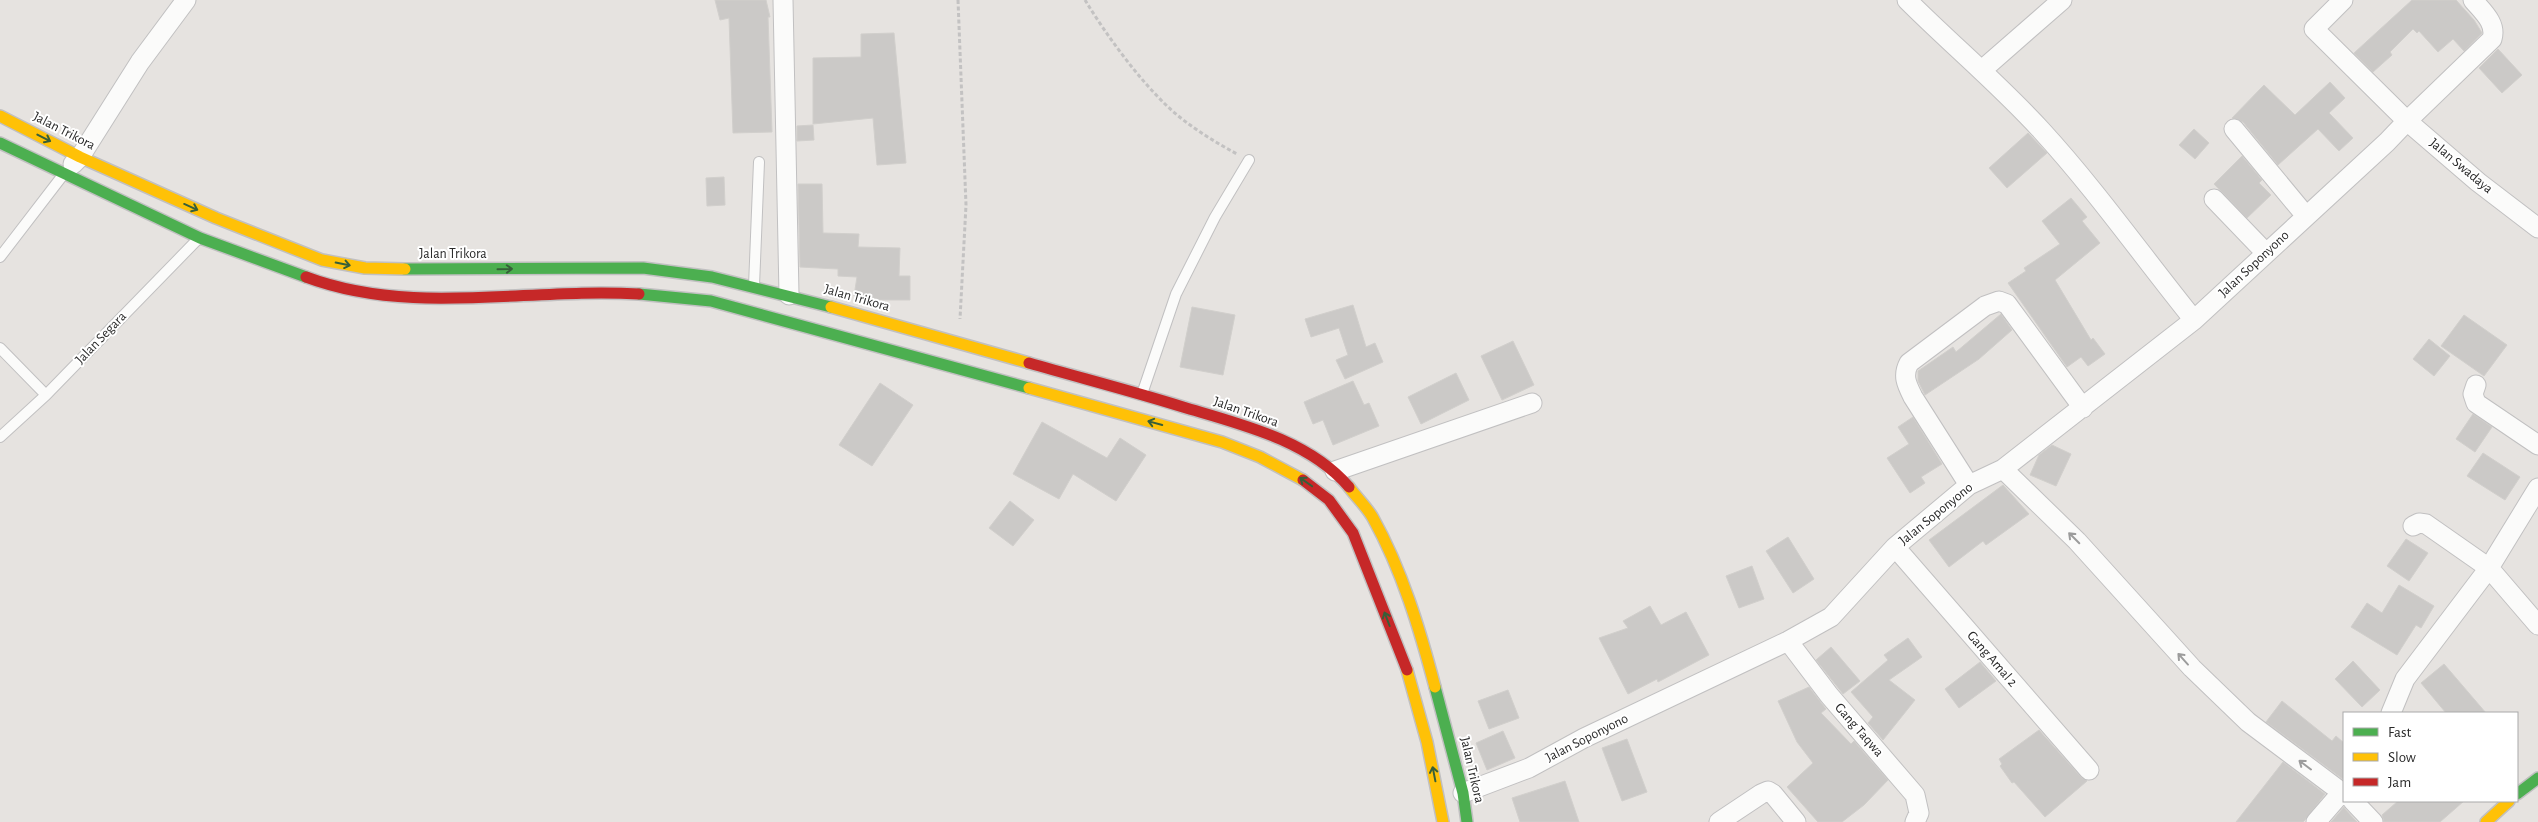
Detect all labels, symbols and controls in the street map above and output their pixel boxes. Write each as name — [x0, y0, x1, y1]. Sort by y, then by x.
street label: Jalan Trikora — [31, 109, 98, 153]
one-way arrow — [36, 133, 51, 143]
street label: Jalan Swadaya — [2427, 136, 2496, 197]
one-way arrow — [183, 202, 198, 212]
street label: Jalan Soponyono — [2216, 228, 2292, 300]
street label: Jalan Trikora — [419, 247, 487, 261]
one-way arrow — [334, 259, 350, 269]
one-way arrow — [496, 264, 513, 274]
street label: Jalan Trikora — [823, 282, 892, 314]
street label: Jalan Segara — [73, 309, 129, 367]
street label: Jalan Trikora — [1212, 394, 1281, 430]
one-way arrow — [1148, 417, 1164, 427]
one-way arrow — [1299, 477, 1313, 487]
street label: Jalan Soponyono — [1896, 480, 1976, 548]
one-way arrow — [2068, 532, 2080, 544]
one-way arrow — [1382, 612, 1391, 627]
street label: Gang Amal 2 — [1964, 628, 2020, 690]
one-way arrow — [2177, 652, 2189, 665]
street label: Gang Taqwa — [1832, 700, 1886, 760]
street label: Jalan Soponyono — [1544, 711, 1631, 765]
legend — [2343, 712, 2518, 802]
text: Fast — [2388, 725, 2412, 740]
street label: Jalan Trikora — [1458, 736, 1487, 805]
text: Slow — [2388, 750, 2416, 765]
one-way arrow — [2298, 760, 2312, 770]
one-way arrow — [1429, 766, 1438, 782]
text: Jam — [2388, 775, 2411, 790]

